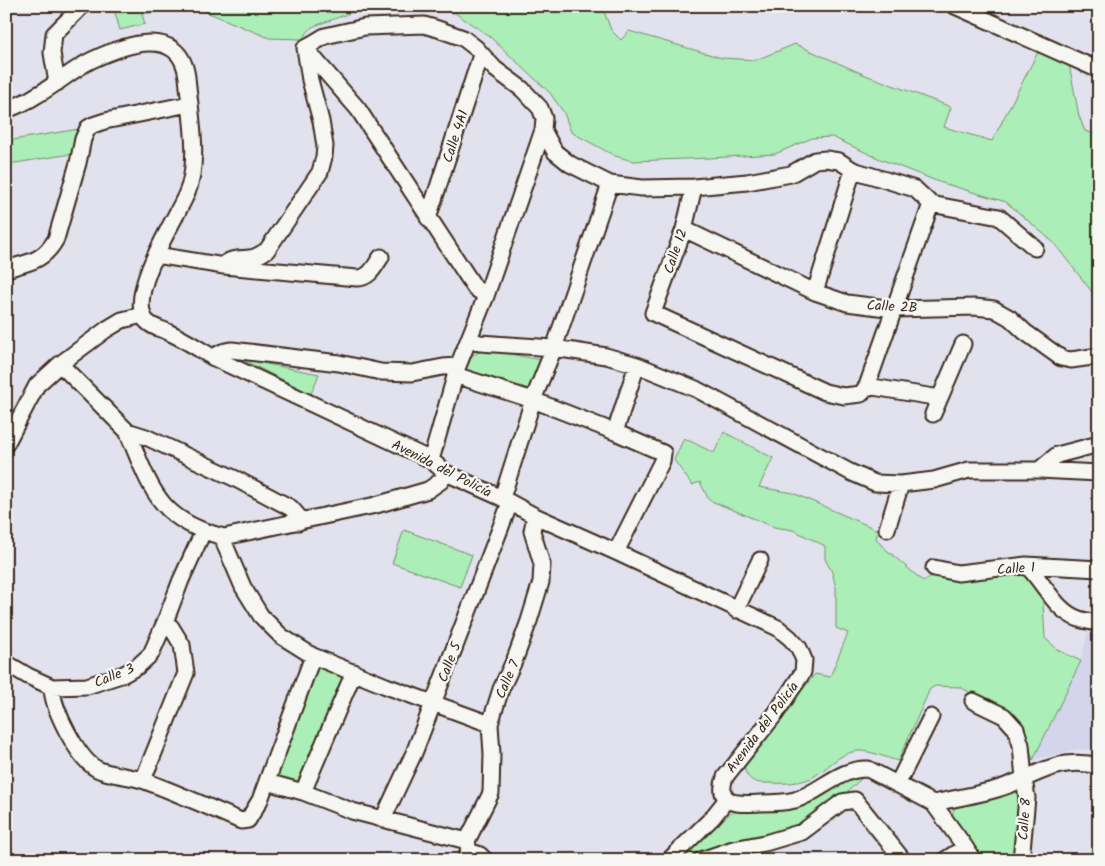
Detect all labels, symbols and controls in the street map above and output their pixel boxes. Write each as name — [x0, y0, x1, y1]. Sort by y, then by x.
street label: Calle 4A1 — [437, 107, 475, 166]
street label: Calle 12 — [658, 226, 694, 277]
street label: Calle 2B — [866, 295, 918, 319]
street label: Avenida del Policía — [388, 434, 495, 504]
street label: Calle 1 — [996, 557, 1036, 581]
street label: Calle 5 — [432, 638, 468, 686]
street label: Calle 7 — [490, 656, 526, 702]
street label: Calle 3 — [91, 658, 138, 694]
street label: Avenida del Policía — [721, 677, 805, 778]
street label: Calle 8 — [1013, 797, 1037, 841]

